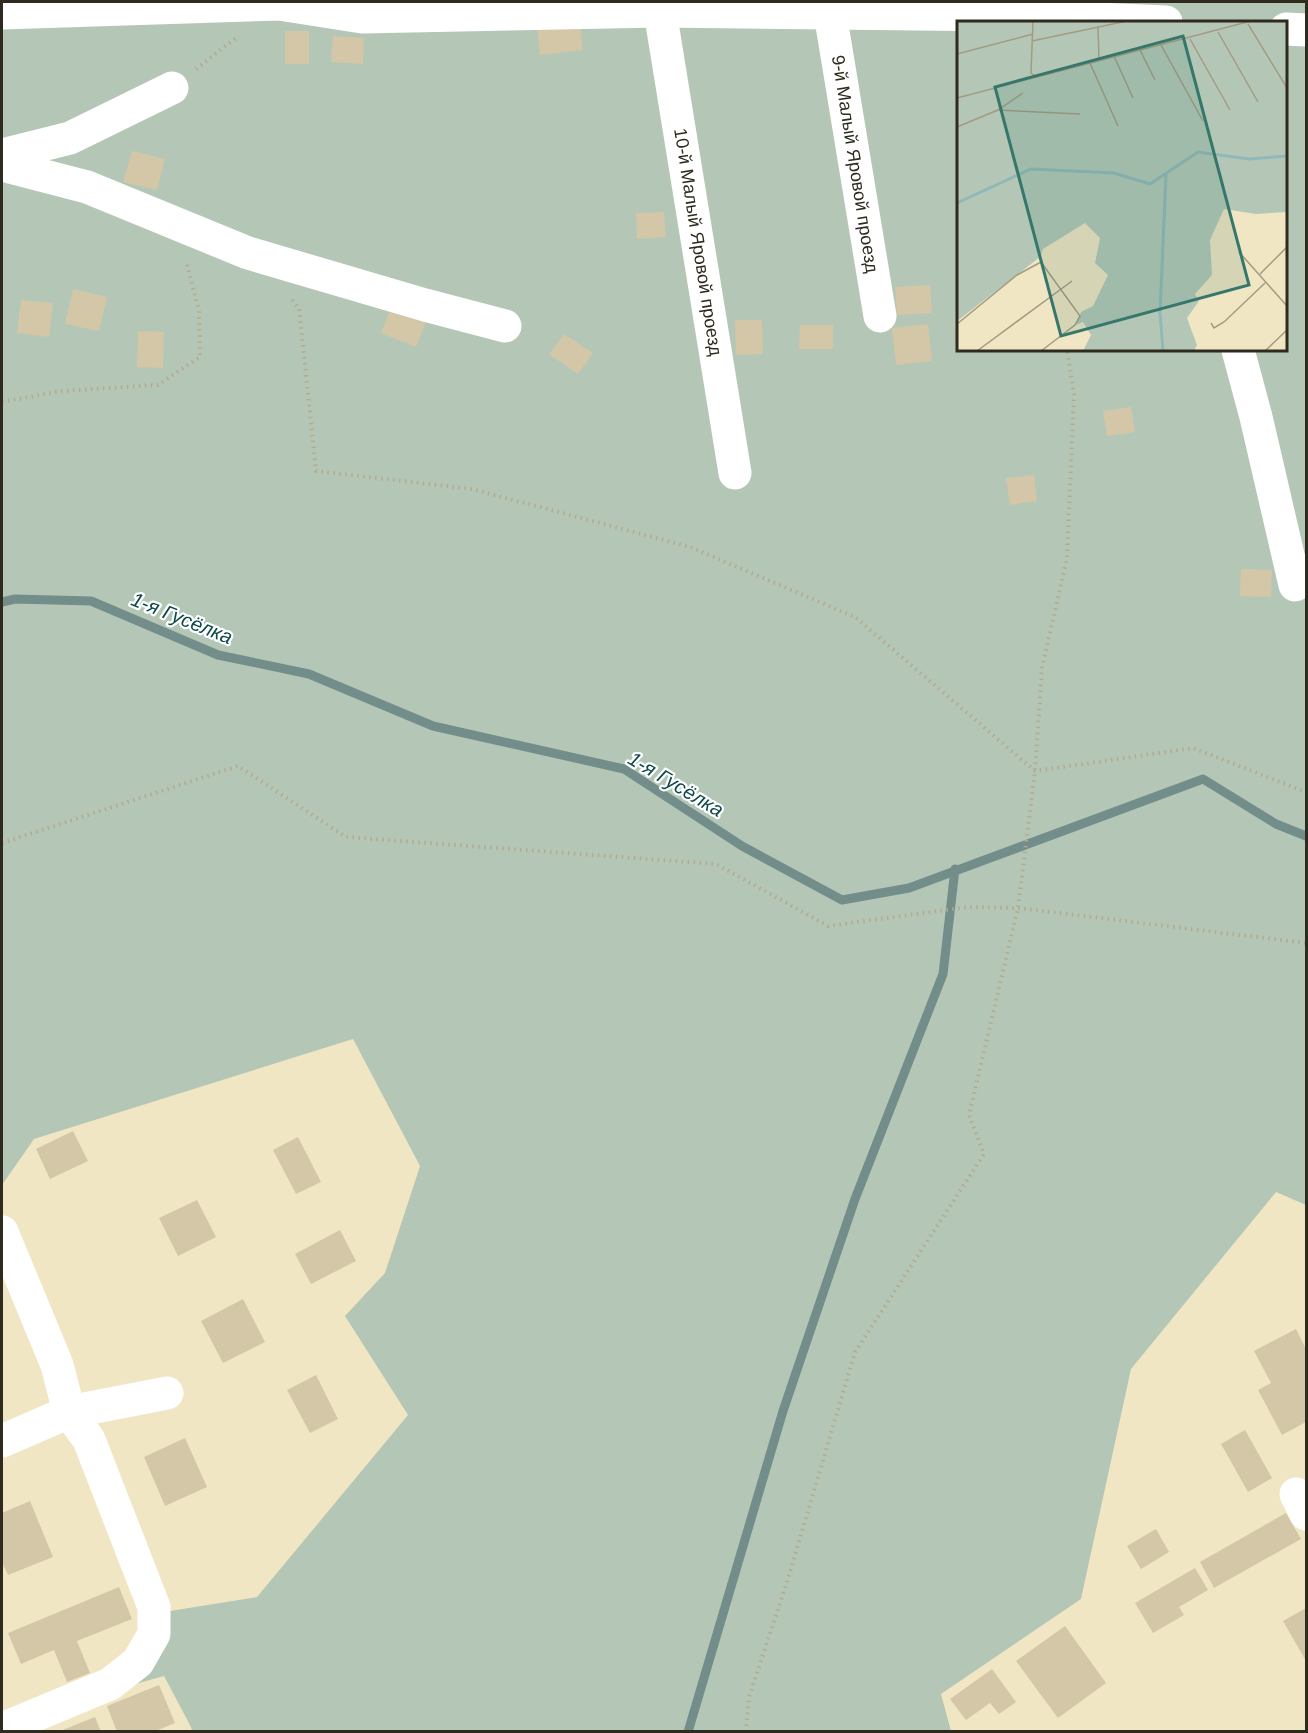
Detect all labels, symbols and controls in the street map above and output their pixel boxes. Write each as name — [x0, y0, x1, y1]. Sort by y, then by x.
inset map — [957, 21, 1287, 351]
street label: 9-й Малый Яровой проезд — [828, 54, 882, 275]
street label: 10-й Малый Яровой проезд — [670, 127, 726, 358]
water label: 1-я Гусёлка — [128, 588, 236, 648]
water label: 1-я Гусёлка — [624, 747, 728, 821]

